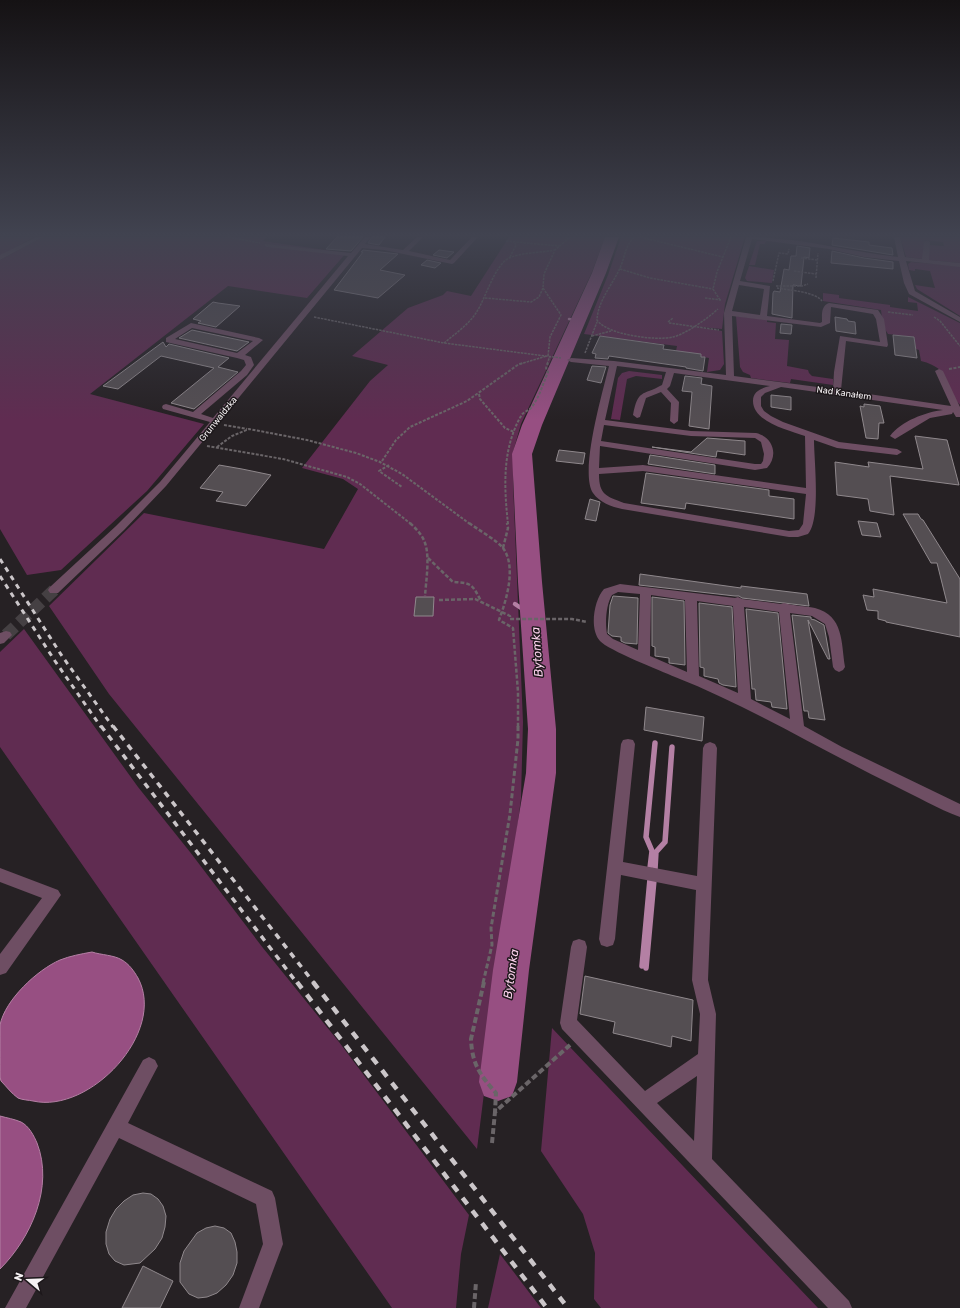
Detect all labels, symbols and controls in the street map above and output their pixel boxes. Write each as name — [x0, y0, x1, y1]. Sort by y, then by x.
street label: Nad Kanałem — [816, 384, 872, 402]
street label: Grunwaldzka — [197, 395, 239, 443]
water label: Bytomka — [528, 627, 546, 677]
water label: Bytomka — [501, 948, 521, 1000]
north arrow — [8, 1260, 48, 1300]
text: N — [12, 1271, 26, 1283]

